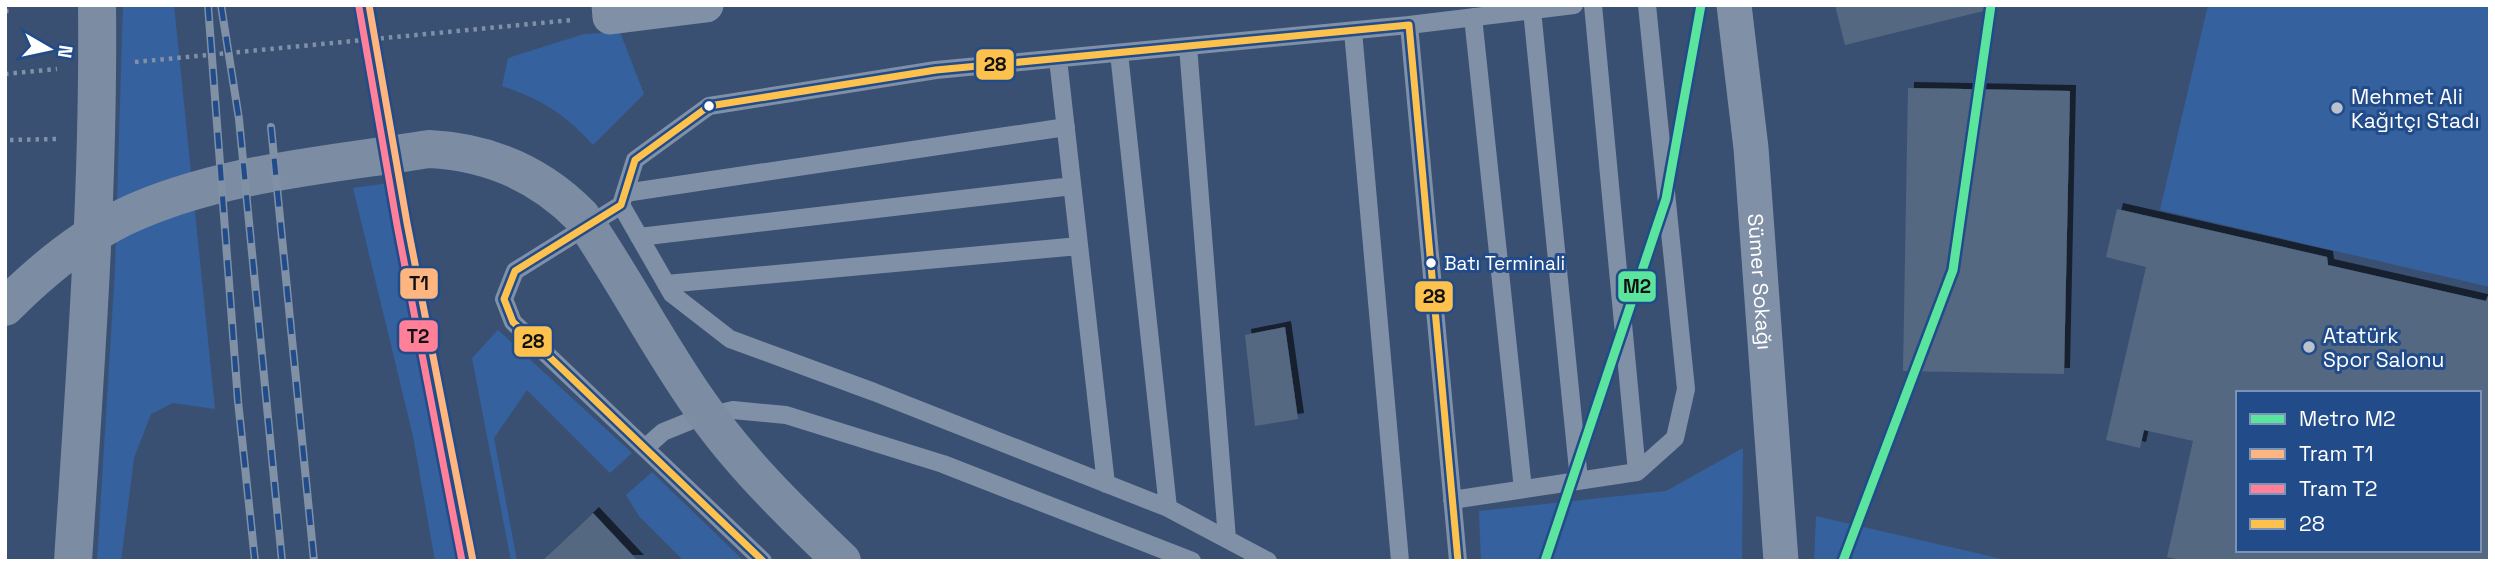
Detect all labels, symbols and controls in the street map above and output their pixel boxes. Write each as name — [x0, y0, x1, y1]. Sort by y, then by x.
north arrow — [14, 14, 84, 84]
text: N — [52, 43, 79, 60]
line badge: 28 — [975, 48, 1015, 81]
text: 28 — [984, 52, 1006, 77]
place label: Mehmet Ali Kağıtçı Stadı — [2351, 83, 2480, 134]
unlabelled marker — [702, 99, 716, 113]
marker: Mehmet Ali Kağıtçı Stadı — [2329, 100, 2345, 116]
street label: Sümer Sokağı — [1742, 212, 1779, 351]
place label: Batı Terminali — [1444, 251, 1565, 276]
marker: Batı Terminali — [1424, 256, 1438, 270]
line badge: T1 — [399, 267, 439, 300]
line badge: M2 — [1617, 270, 1657, 303]
text: T1 — [409, 271, 429, 296]
text: M2 — [1623, 274, 1651, 299]
line badge: 28 — [1414, 280, 1454, 313]
text: 28 — [1423, 284, 1445, 309]
line badge: T2 — [398, 319, 439, 353]
place label: Atatürk Spor Salonu — [2323, 322, 2444, 373]
text: T2 — [407, 324, 429, 349]
line badge: 28 — [513, 325, 553, 358]
text: 28 — [522, 329, 544, 354]
marker: Atatürk Spor Salonu — [2301, 339, 2317, 355]
legend — [2236, 391, 2481, 552]
text: Metro M2 — [2299, 405, 2396, 432]
text: Tram T1 — [2299, 440, 2373, 467]
text: Tram T2 — [2299, 475, 2377, 502]
text: 28 — [2299, 510, 2325, 537]

